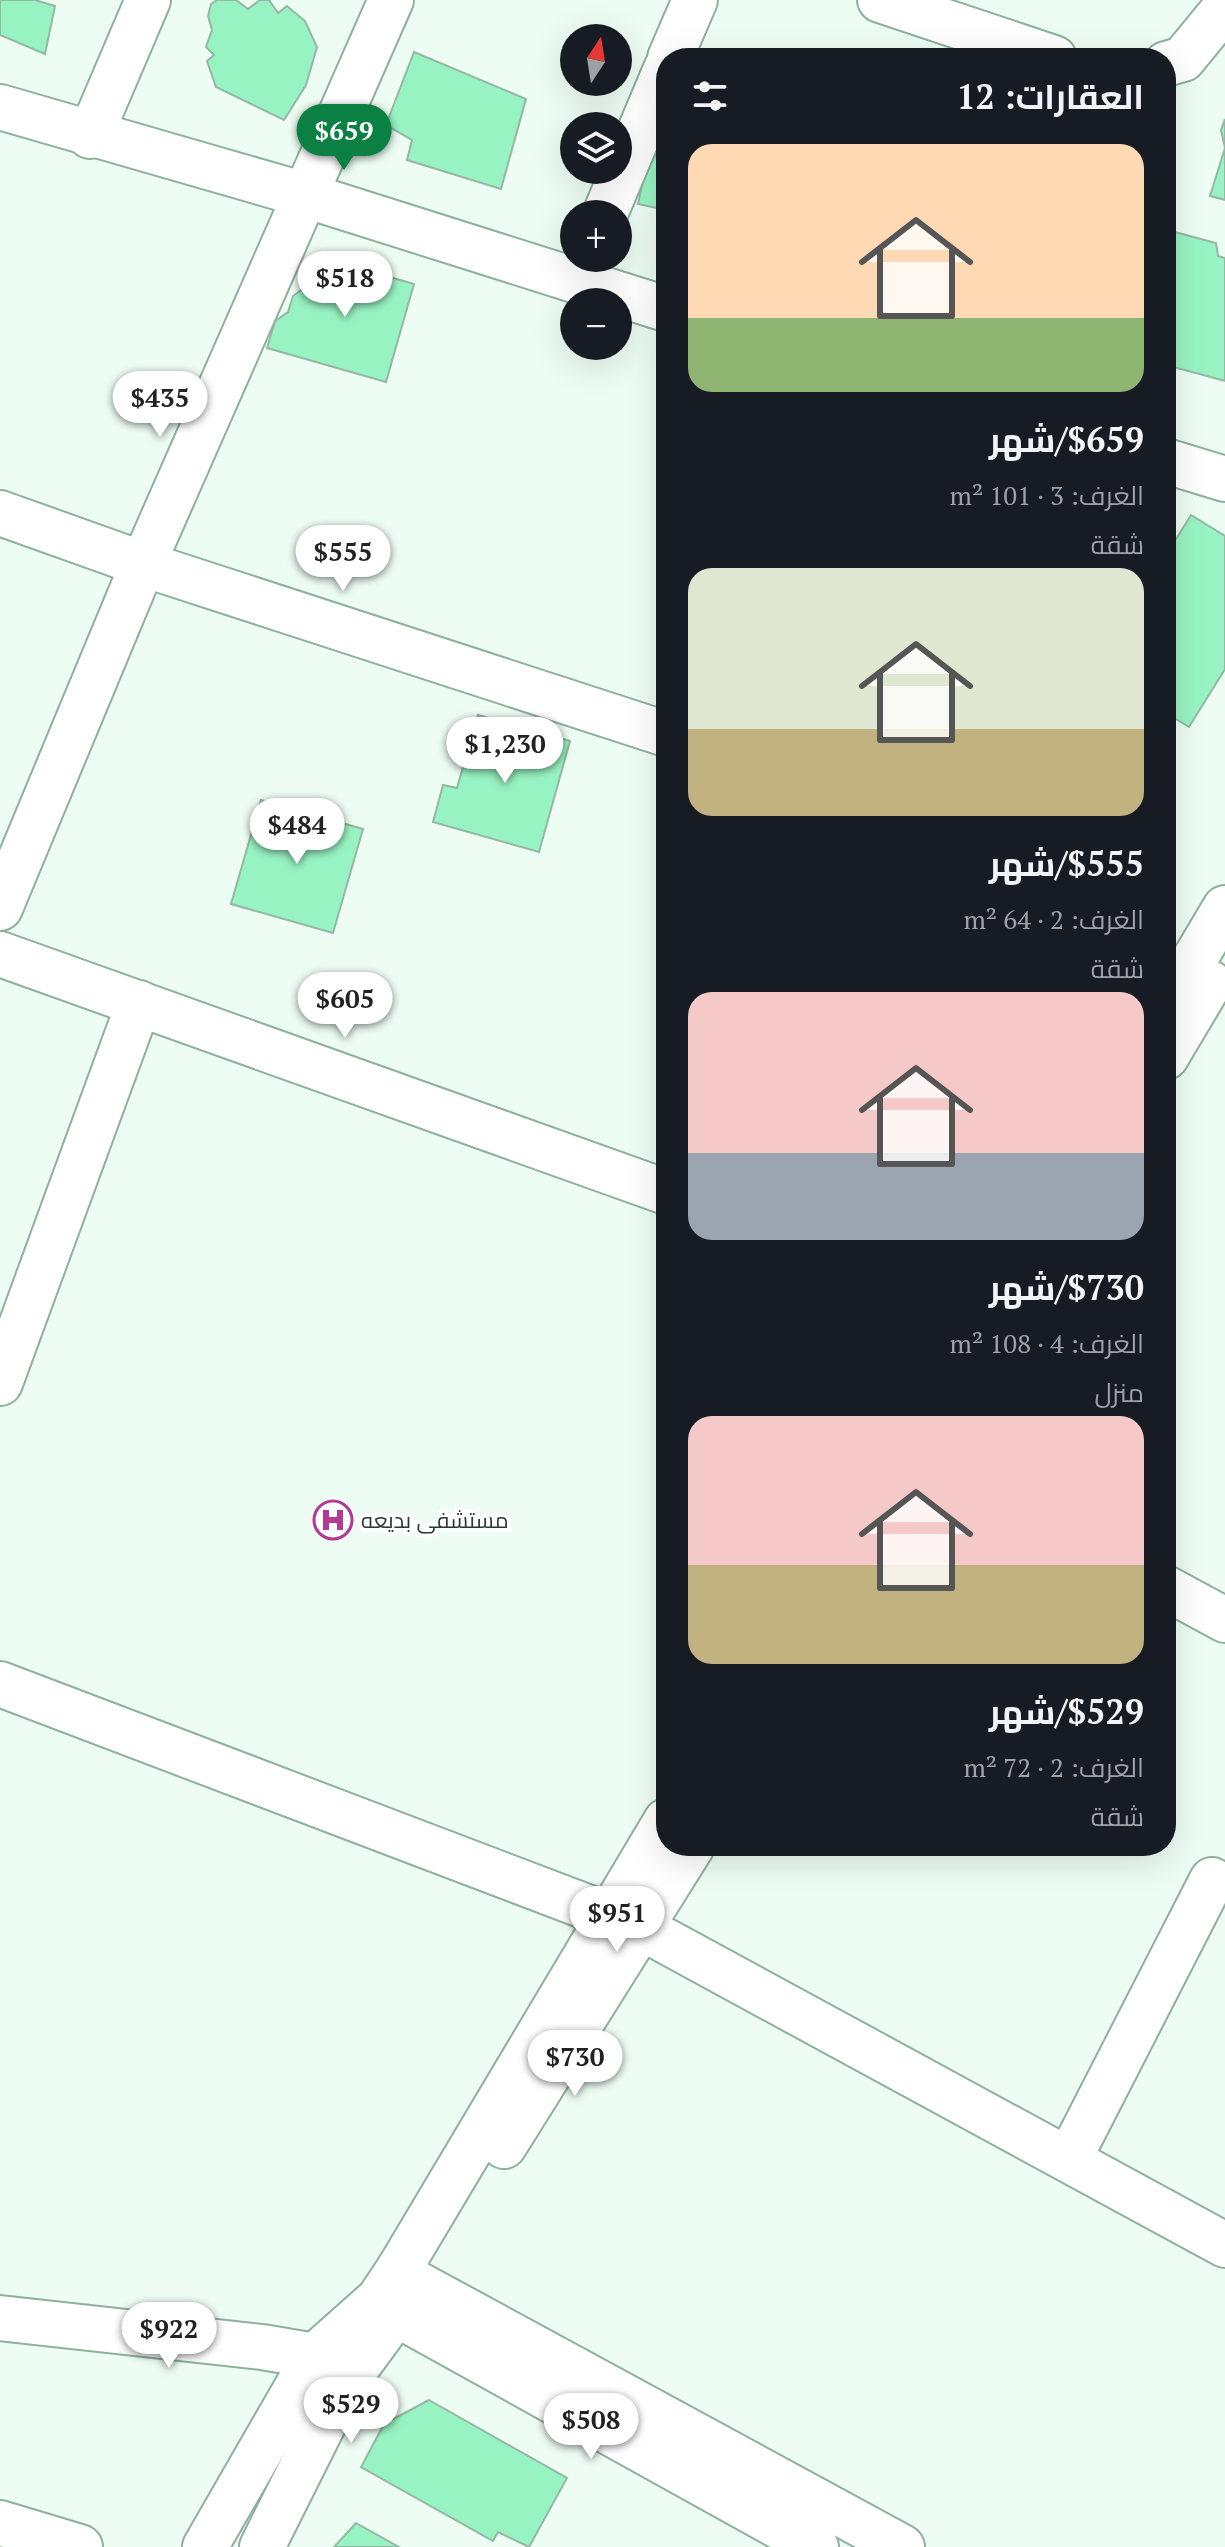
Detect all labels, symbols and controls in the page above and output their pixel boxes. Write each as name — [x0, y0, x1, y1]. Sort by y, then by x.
north arrow — [560, 24, 632, 96]
map controls — [560, 24, 632, 360]
icon: filters — [688, 74, 732, 118]
text: العقارات: 12 — [956, 74, 1144, 119]
pin: $659 — [297, 104, 391, 172]
button: layers — [560, 112, 632, 184]
text: $659 — [315, 113, 373, 147]
icon: home — [844, 196, 988, 340]
button: + — [560, 200, 632, 272]
pin: $518 — [298, 251, 392, 319]
text: $518 — [316, 260, 374, 294]
button: − — [560, 288, 632, 360]
pin: $435 — [113, 371, 207, 439]
text: $435 — [131, 380, 189, 414]
text: $659/شهر — [989, 417, 1144, 462]
text: الغرف: 3 · 101 m² — [950, 478, 1144, 512]
pin: $555 — [296, 525, 390, 593]
text: شقة — [1091, 527, 1144, 561]
text: $555 — [314, 534, 372, 568]
icon: home — [844, 620, 988, 764]
pin: $1,230 — [440, 717, 570, 785]
text: $1,230 — [464, 726, 546, 760]
pin: $484 — [250, 798, 344, 866]
text: $484 — [268, 807, 326, 841]
text: $555/شهر — [989, 841, 1144, 886]
text: الغرف: 2 · 64 m² — [963, 902, 1144, 936]
text: شقة — [1091, 951, 1144, 985]
pin: $605 — [298, 972, 392, 1040]
text: $605 — [316, 981, 374, 1015]
icon: home — [844, 1044, 988, 1188]
text: $730/شهر — [989, 1265, 1144, 1310]
text: الغرف: 4 · 108 m² — [950, 1326, 1144, 1360]
text: منزل — [1095, 1375, 1144, 1409]
icon: home — [844, 1468, 988, 1612]
hospital icon: مستشفى بديعه — [312, 1499, 354, 1541]
place label: مستشفى بديعه — [361, 1505, 509, 1534]
text: $529/شهر — [989, 1689, 1144, 1734]
text: الغرف: 2 · 72 m² — [963, 1750, 1144, 1784]
text: شقة — [1091, 1799, 1144, 1833]
pin: $951 — [570, 1886, 664, 1954]
text: $951 — [588, 1895, 646, 1929]
pin: $730 — [528, 2030, 622, 2098]
text: $730 — [546, 2039, 604, 2073]
pin: $922 — [122, 2302, 216, 2370]
text: $922 — [140, 2311, 198, 2345]
pin: $529 — [304, 2377, 398, 2445]
text: $529 — [322, 2386, 380, 2420]
pin: $508 — [544, 2393, 638, 2461]
text: $508 — [562, 2402, 620, 2436]

